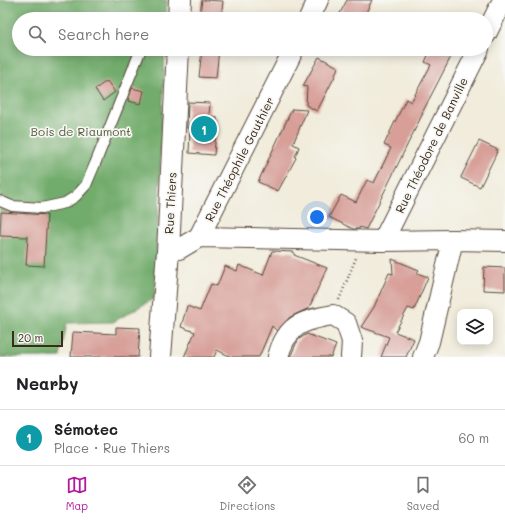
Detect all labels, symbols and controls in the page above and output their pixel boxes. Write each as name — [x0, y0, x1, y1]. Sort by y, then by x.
search box — [12, 12, 493, 56]
icon: search — [26, 23, 48, 45]
text: Search here — [58, 24, 149, 44]
street label: Rue Théodore de Banville — [391, 74, 471, 216]
street label: Rue Théophile Gauthier — [201, 94, 277, 224]
pin: 1 — [191, 114, 217, 144]
park label: Bois de Riaumont — [31, 123, 131, 139]
street label: Rue Thiers — [160, 171, 180, 234]
your location — [307, 207, 327, 227]
map controls — [457, 309, 493, 345]
button: layers — [457, 309, 493, 345]
scale bar — [12, 329, 63, 348]
text: 20 m — [18, 330, 43, 345]
text: Nearby — [16, 372, 78, 394]
text: Sémotec — [54, 419, 118, 439]
text: 1 — [26, 429, 32, 446]
text: 60 m — [459, 429, 489, 446]
text: Place · Rue Thiers — [54, 439, 170, 456]
tab: Map — [66, 474, 88, 513]
tab: Directions — [219, 474, 275, 513]
tab: Saved — [407, 474, 439, 513]

